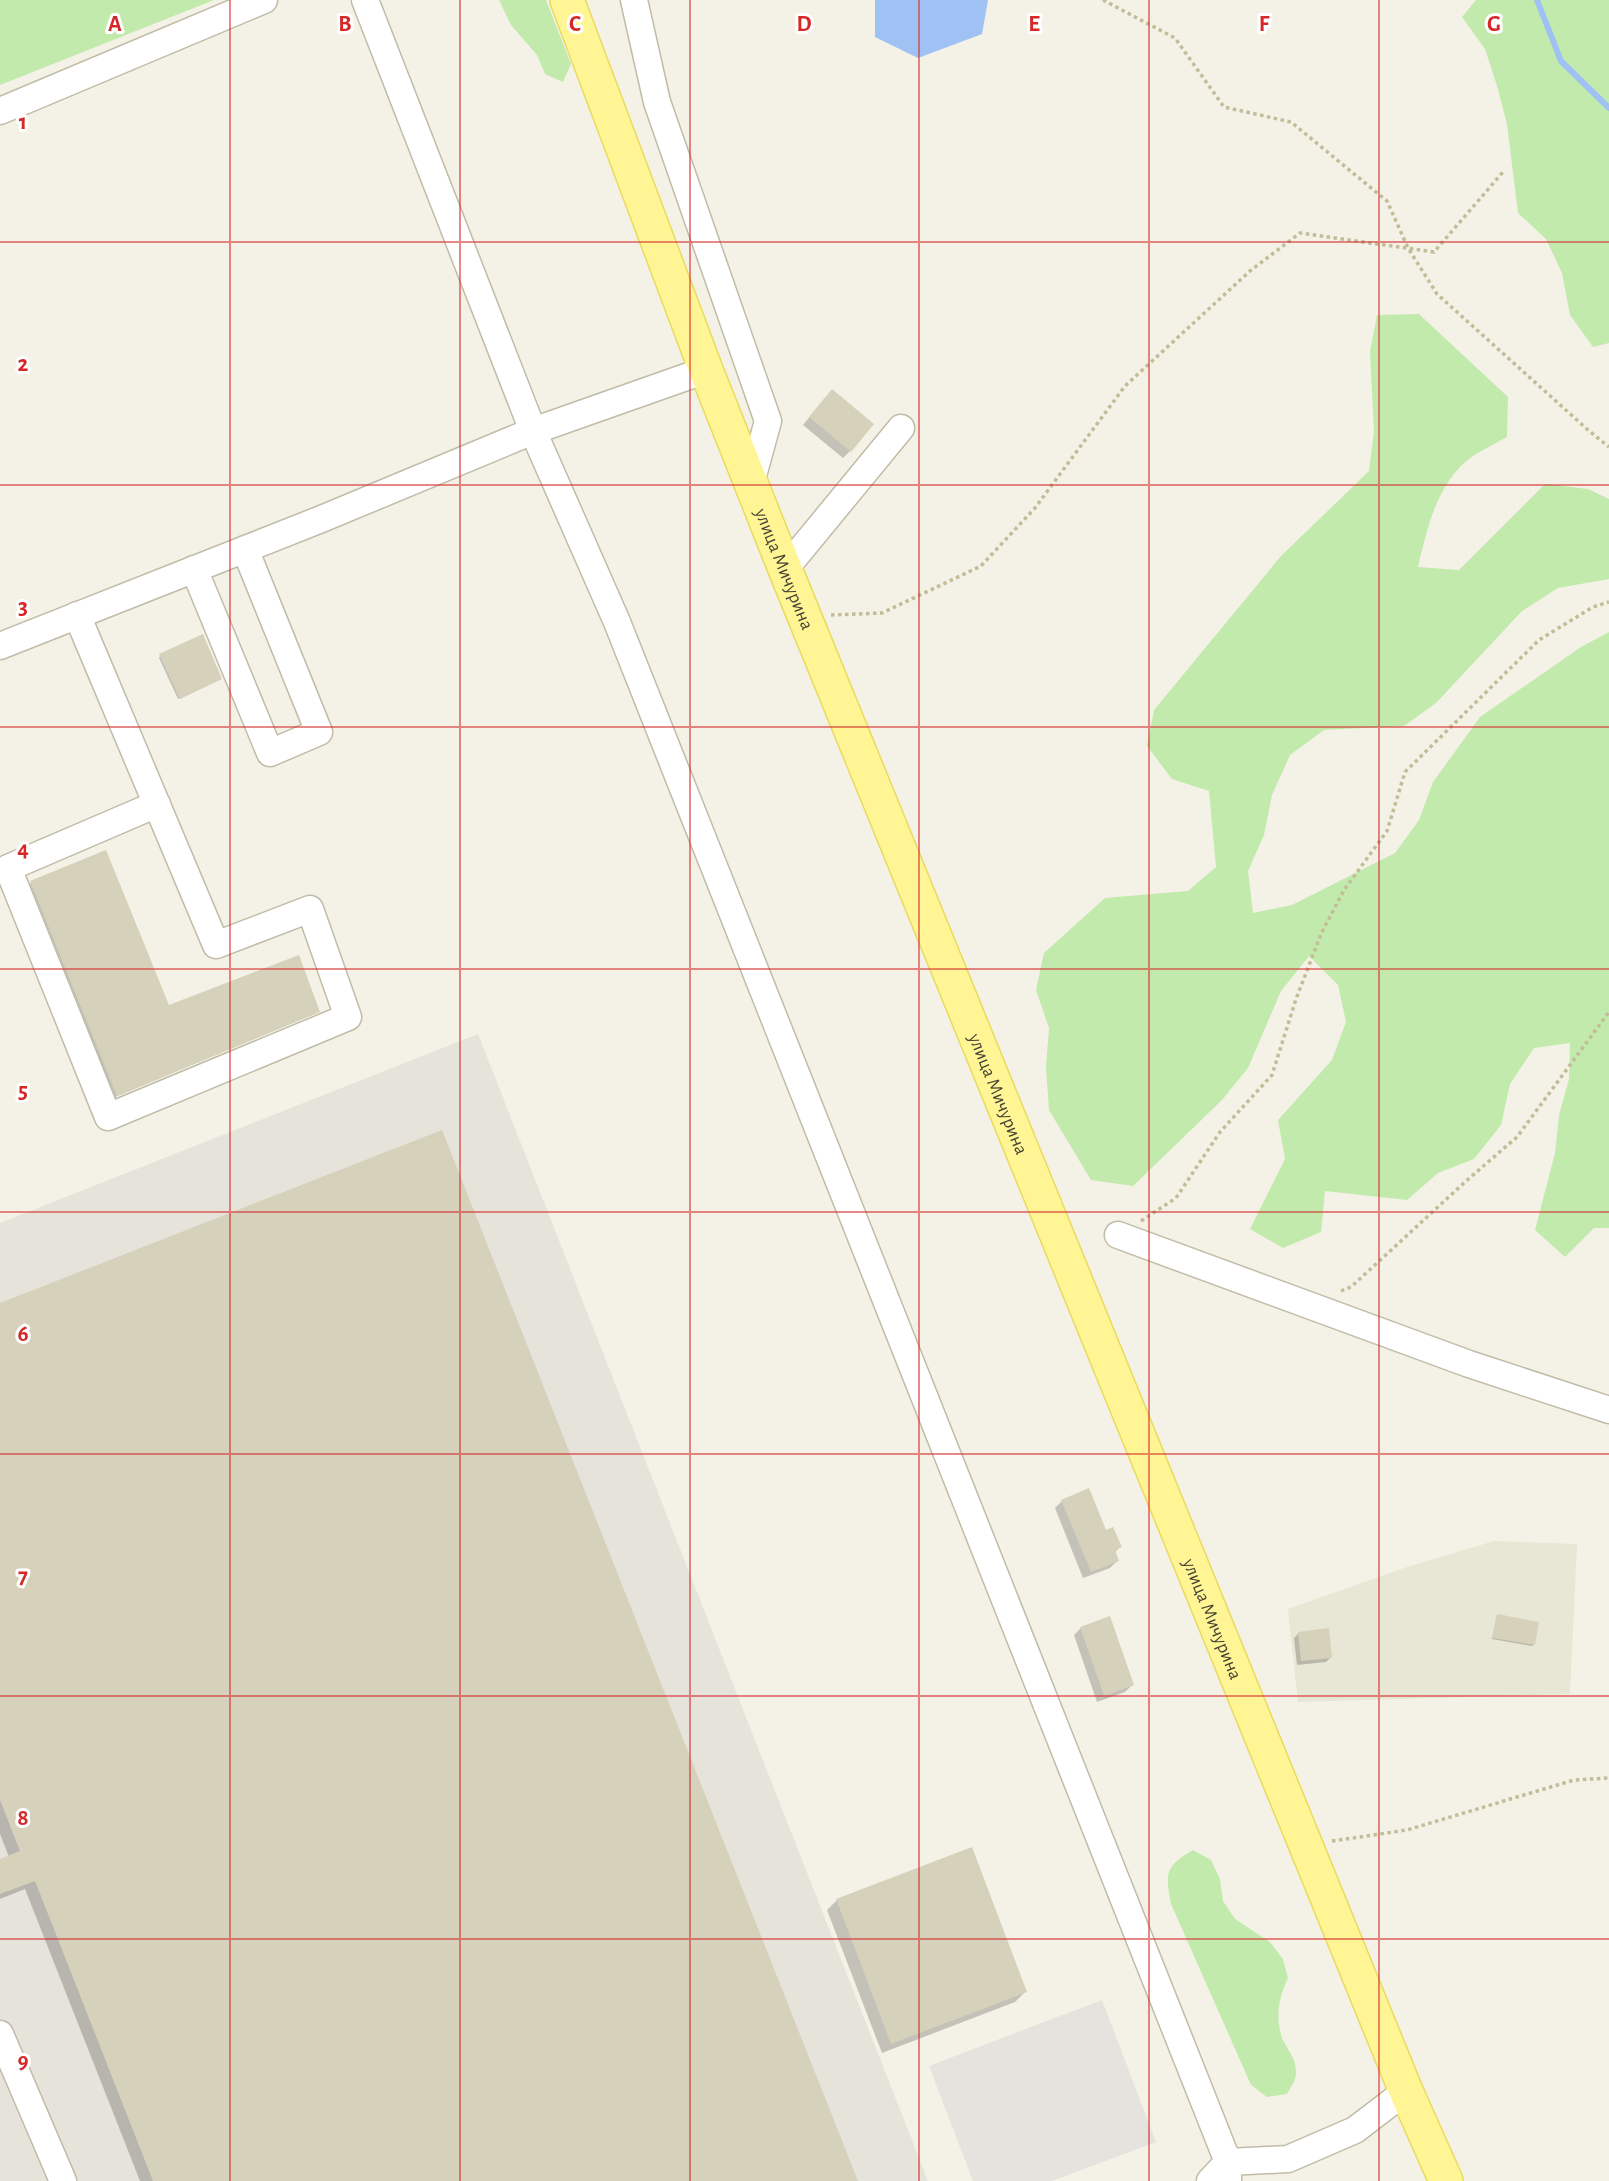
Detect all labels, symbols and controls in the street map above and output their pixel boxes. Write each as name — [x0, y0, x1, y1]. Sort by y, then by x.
text: A — [108, 13, 122, 36]
text: B — [338, 13, 352, 36]
text: C — [569, 13, 581, 36]
text: D — [796, 13, 812, 36]
text: E — [1028, 13, 1040, 36]
text: F — [1259, 13, 1270, 36]
text: G — [1487, 13, 1501, 36]
text: 1 — [19, 111, 27, 134]
text: 2 — [18, 353, 29, 376]
street label: улица Мичурина — [751, 505, 817, 633]
text: 3 — [18, 596, 28, 619]
text: 4 — [17, 838, 29, 861]
street label: улица Мичурина — [964, 1030, 1031, 1158]
text: 5 — [18, 1080, 28, 1103]
text: 6 — [17, 1323, 29, 1346]
street label: улица Мичурина — [1178, 1555, 1245, 1683]
text: 7 — [18, 1565, 28, 1588]
text: 8 — [17, 1807, 29, 1830]
text: 9 — [17, 2050, 29, 2073]

